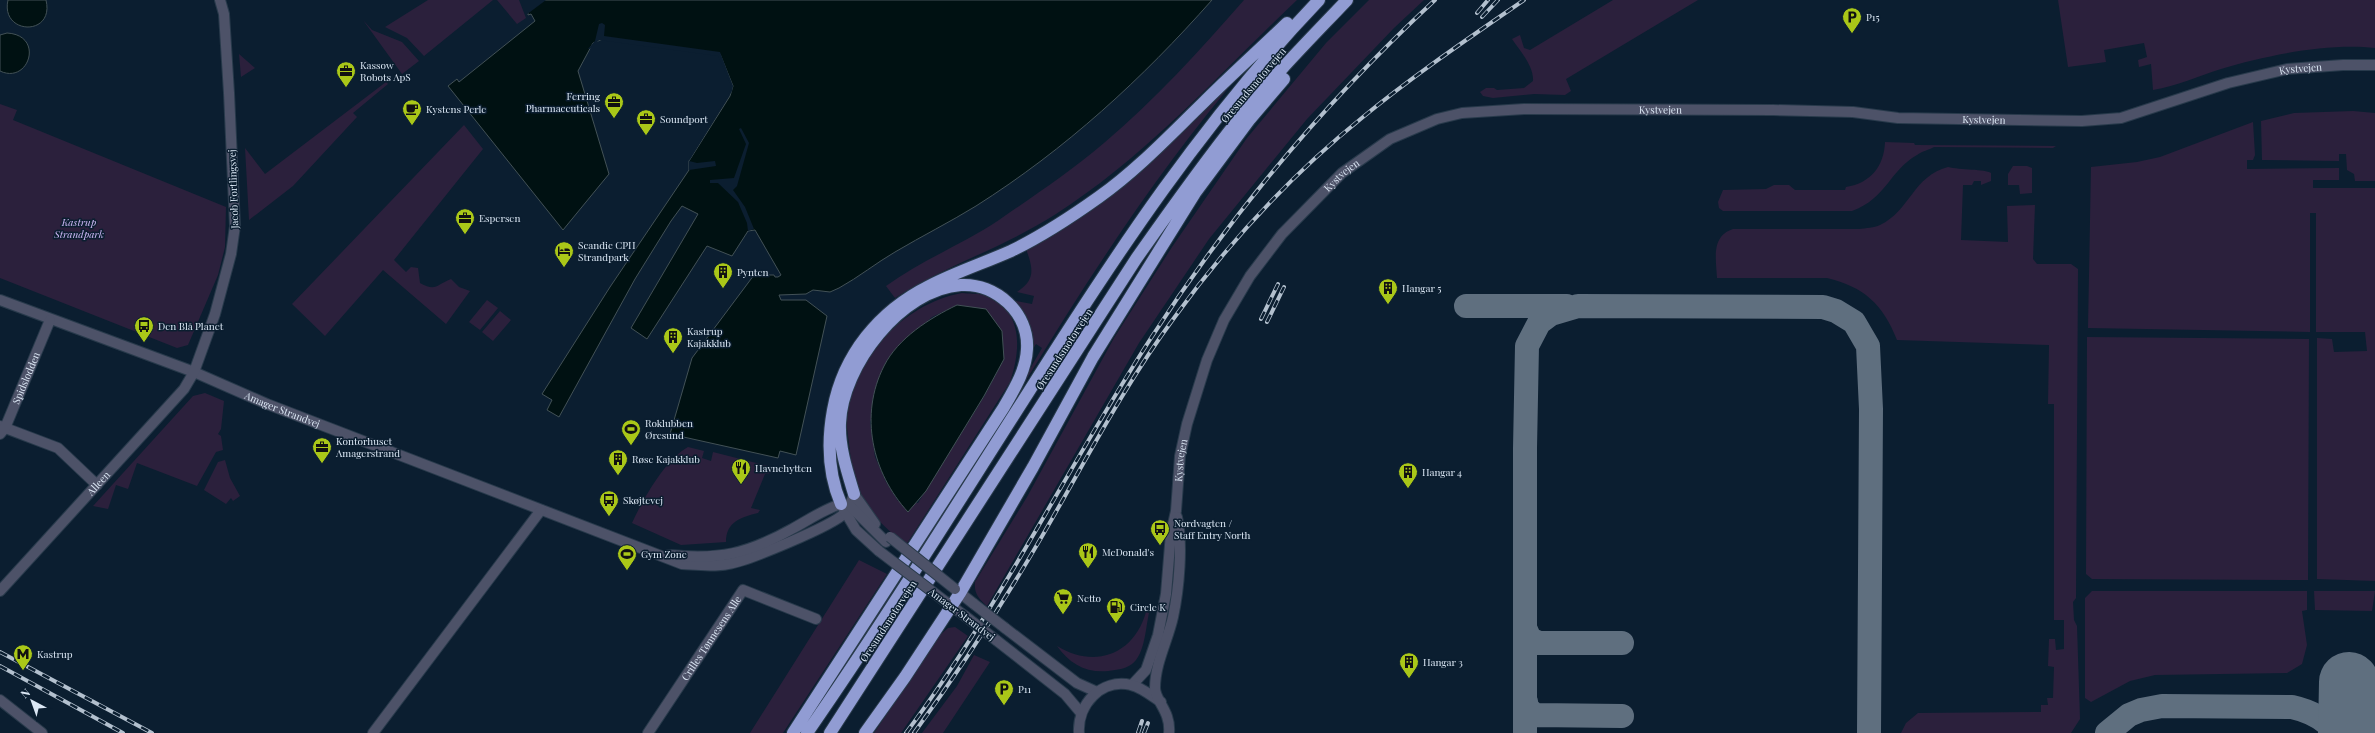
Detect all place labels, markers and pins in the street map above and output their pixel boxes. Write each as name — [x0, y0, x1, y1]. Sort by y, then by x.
parking icon: P15 — [1841, 6, 1863, 34]
place label: P15 — [1866, 10, 1880, 24]
place label: Kassow Robots ApS — [360, 58, 411, 84]
office icon: Kassow Robots ApS — [335, 60, 357, 88]
place label: Ferring Pharmaceuticals — [526, 89, 601, 115]
office icon: Ferring Pharmaceuticals — [603, 91, 625, 119]
cafe icon: Kystens Perle — [401, 98, 423, 126]
place label: Kystens Perle — [426, 102, 486, 116]
office icon: Soundport — [635, 108, 657, 136]
place label: Soundport — [660, 112, 708, 126]
office icon: Espersen — [454, 207, 476, 235]
place label: Espersen — [479, 211, 520, 225]
place label: Scandic CPH Strandpark — [578, 238, 636, 264]
hotel icon: Scandic CPH Strandpark — [553, 240, 575, 268]
building icon: Pynten — [712, 261, 734, 289]
place label: Pynten — [737, 265, 768, 279]
building icon: Hangar 5 — [1377, 277, 1399, 305]
place label: Hangar 5 — [1402, 281, 1441, 295]
bus stop icon: Den Blå Planet — [133, 315, 155, 343]
place label: Den Blå Planet — [158, 319, 224, 333]
place label: Kastrup Kajakklub — [687, 324, 731, 350]
building icon: Kastrup Kajakklub — [662, 326, 684, 354]
place label: Roklubben Øresund — [645, 416, 693, 442]
sports icon: Roklubben Øresund — [620, 418, 642, 446]
place label: Kontorhuset Amagerstrand — [335, 434, 400, 460]
office icon: Kontorhuset Amagerstrand — [311, 436, 333, 464]
building icon: Røse Kajakklub — [607, 448, 629, 476]
place label: Røse Kajakklub — [632, 452, 700, 466]
restaurant icon: Havnehytten — [730, 457, 752, 485]
place label: Havnehytten — [755, 461, 812, 475]
building icon: Hangar 4 — [1397, 461, 1419, 489]
place label: Hangar 4 — [1422, 465, 1462, 479]
bus stop icon: Skøjtevej — [598, 489, 620, 517]
place label: Skøjtevej — [623, 493, 663, 507]
place label: Nordvagten / Staff Entry North — [1174, 516, 1251, 542]
bus stop icon: Nordvagten / Staff Entry North — [1149, 518, 1171, 546]
restaurant icon: McDonald's — [1077, 541, 1099, 569]
sports icon: Gym Zone — [616, 543, 638, 571]
place label: McDonald's — [1102, 545, 1154, 559]
place label: Gym Zone — [641, 547, 687, 561]
supermarket icon: Netto — [1052, 587, 1074, 615]
place label: Netto — [1077, 591, 1102, 605]
fuel station icon: Circle K — [1105, 596, 1127, 624]
place label: Circle K — [1130, 600, 1166, 614]
metro station icon: Kastrup — [12, 643, 34, 671]
place label: Kastrup — [37, 647, 73, 661]
building icon: Hangar 3 — [1398, 651, 1420, 679]
place label: Hangar 3 — [1423, 655, 1463, 669]
parking icon: P11 — [993, 678, 1015, 706]
place label: P11 — [1018, 682, 1032, 696]

